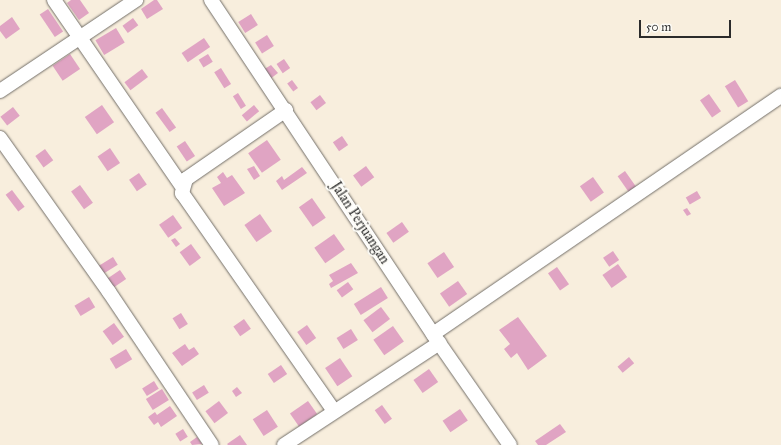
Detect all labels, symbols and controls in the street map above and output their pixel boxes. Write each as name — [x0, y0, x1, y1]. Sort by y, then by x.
scale bar — [641, 12, 733, 38]
text: 50 m — [646, 20, 671, 34]
street label: Jalan Perjuangan — [327, 179, 393, 267]

